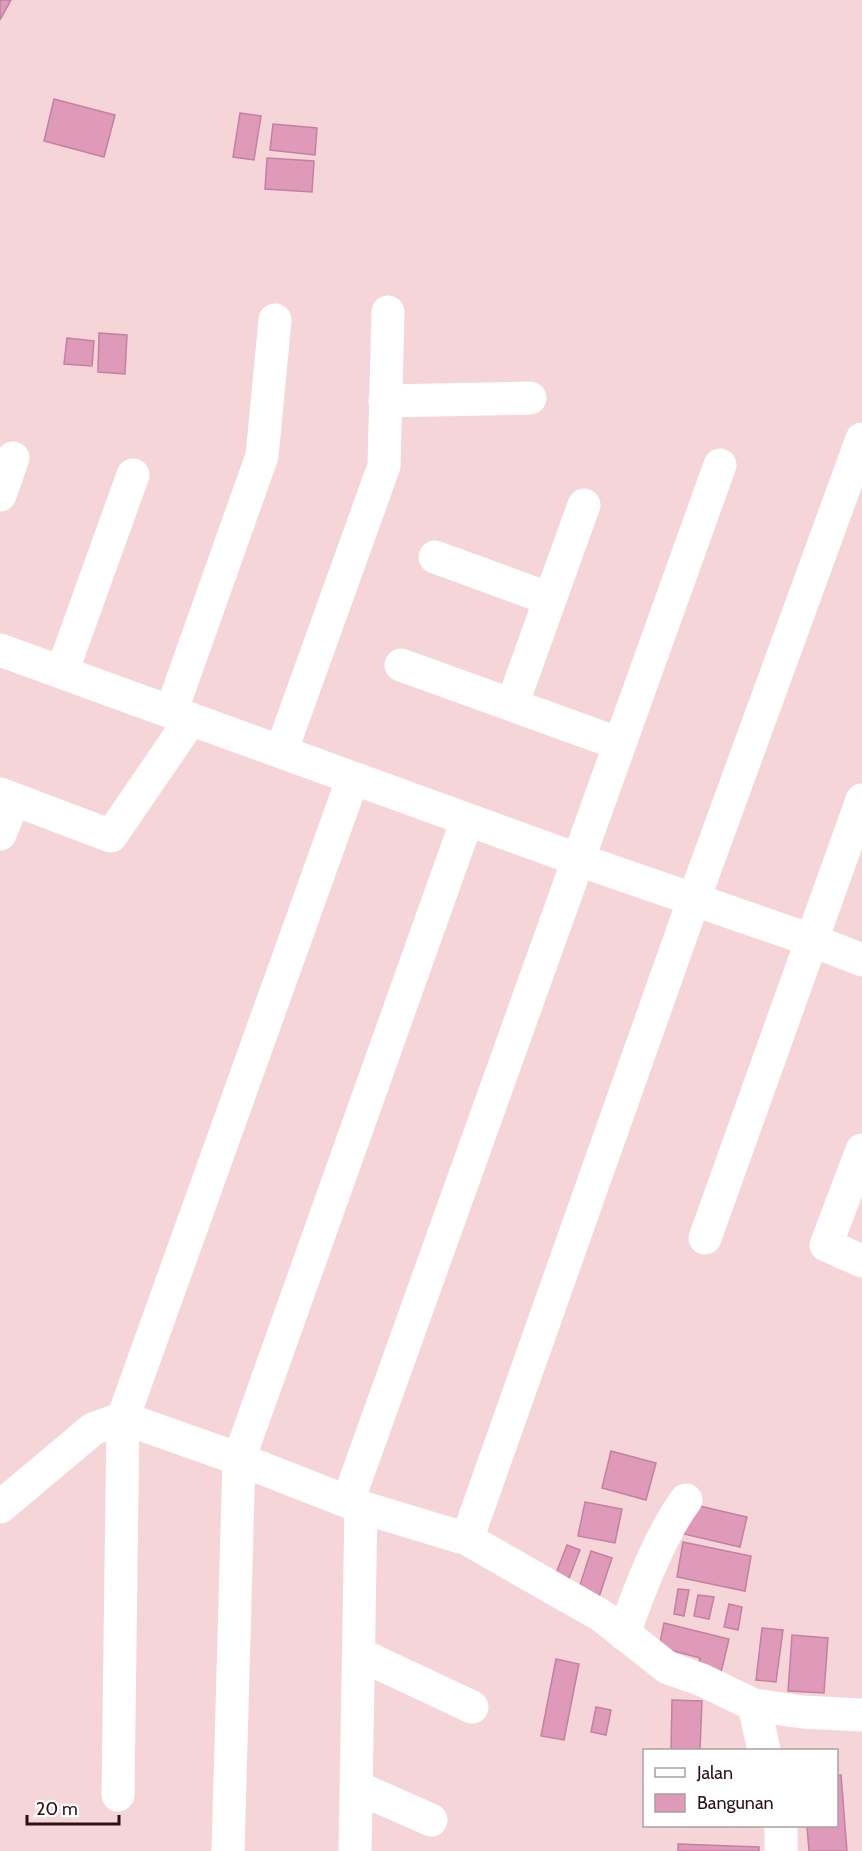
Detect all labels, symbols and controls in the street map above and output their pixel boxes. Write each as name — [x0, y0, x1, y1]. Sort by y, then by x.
legend — [643, 1749, 838, 1827]
text: Jalan — [696, 1762, 733, 1784]
scale bar — [27, 1788, 118, 1826]
text: Bangunan — [697, 1792, 774, 1814]
text: 20 m — [36, 1798, 78, 1820]

